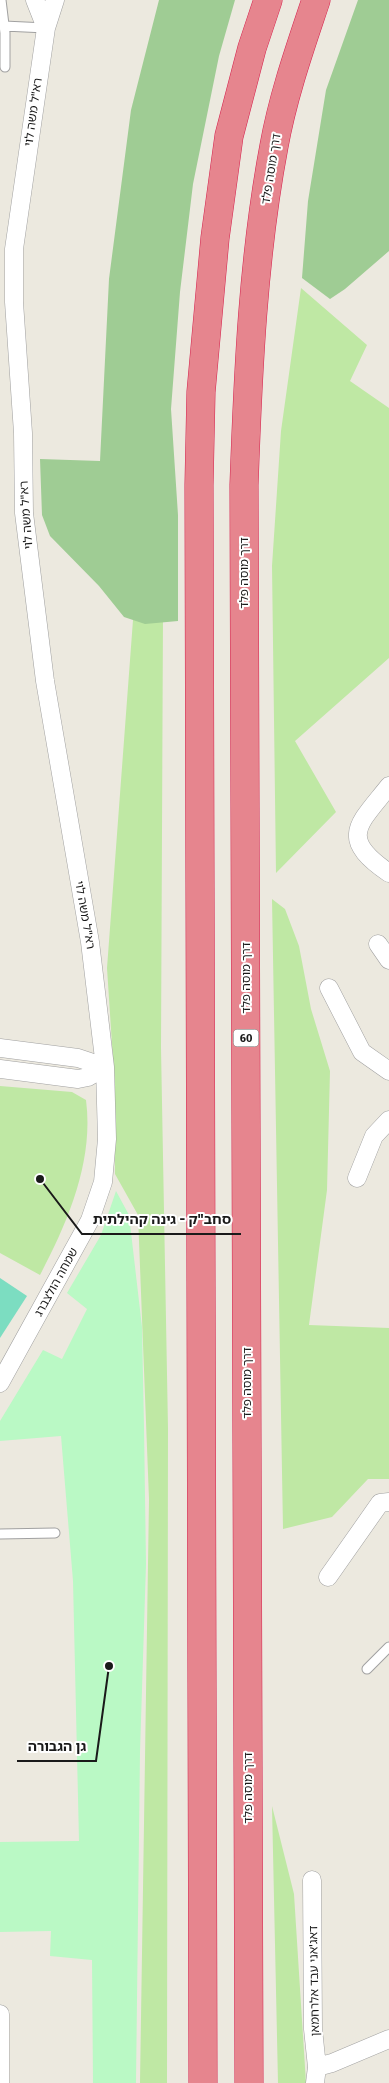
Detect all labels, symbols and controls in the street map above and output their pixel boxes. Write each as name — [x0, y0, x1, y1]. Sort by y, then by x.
street label: רא"ל משה לוי — [21, 77, 45, 147]
street label: דרך מוסה פלד — [258, 132, 284, 205]
street label: רא"ל משה לוי — [17, 480, 35, 550]
street label: דרך מוסה פלד — [237, 537, 251, 609]
street label: רא"ל משה לוי — [72, 880, 98, 950]
street label: דרך מוסה פלד — [239, 942, 253, 1014]
road number: 60 — [234, 1030, 258, 1046]
callout: סחב"ק - גינה קהילתית — [82, 1205, 241, 1234]
text: סחב"ק - גינה קהילתית — [93, 1211, 231, 1228]
street label: שמחה הולצברג — [31, 1245, 81, 1319]
street label: דרך מוסה פלד — [240, 1347, 254, 1419]
callout: גן הגבורה — [17, 1732, 96, 1761]
text: גן הגבורה — [28, 1738, 87, 1755]
street label: דרך מוסה פלד — [241, 1752, 255, 1824]
street label: דאג'אני עבד אלרחמאן — [306, 1925, 322, 2037]

